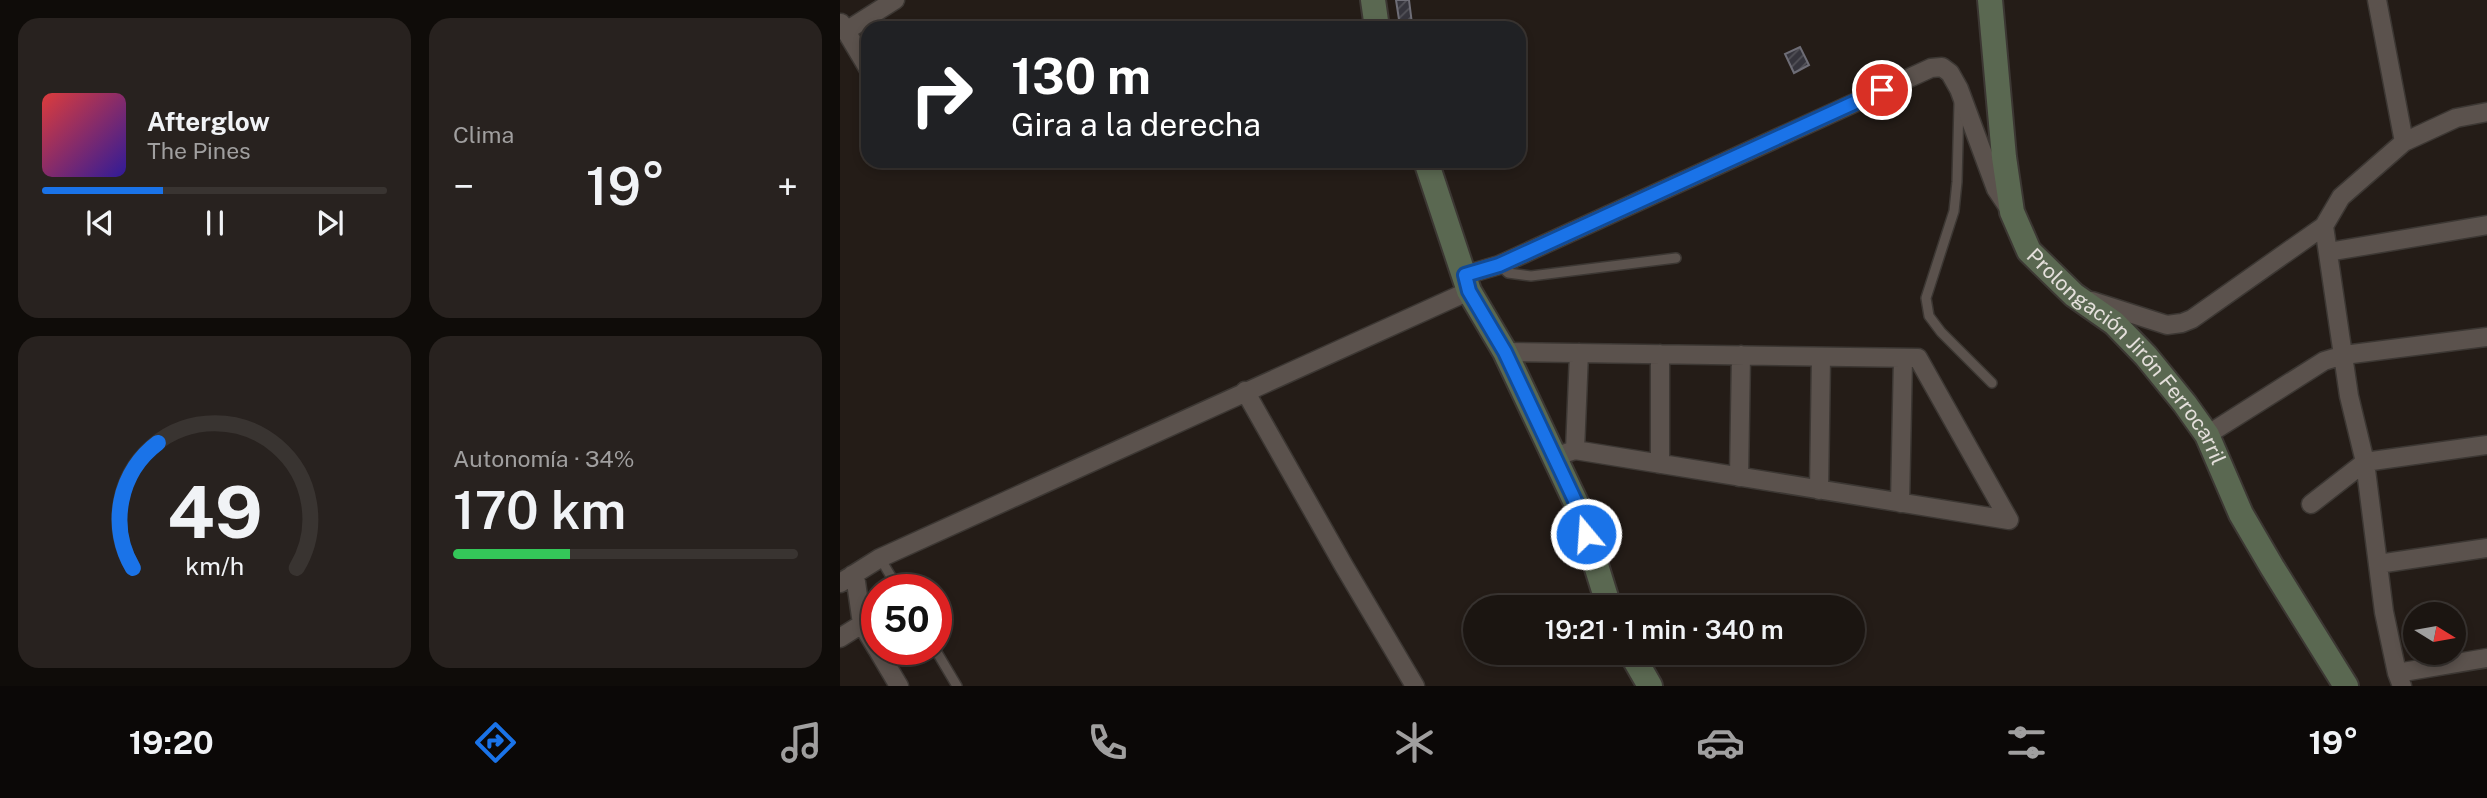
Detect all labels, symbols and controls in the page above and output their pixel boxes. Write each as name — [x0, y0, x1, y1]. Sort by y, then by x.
text: 130 m — [1011, 47, 1151, 105]
icon: right — [896, 49, 987, 140]
pin — [1852, 60, 1912, 120]
icon: arrive — [1863, 71, 1901, 109]
text: Afterglow — [147, 106, 270, 137]
text: Gira a la derecha — [1011, 106, 1261, 143]
text: Clima — [453, 121, 514, 148]
text: The Pines — [147, 137, 251, 164]
text: 19° — [586, 156, 665, 217]
text: − — [453, 164, 474, 209]
text: + — [777, 164, 798, 209]
icon: previous — [81, 204, 119, 242]
icon: pause — [196, 204, 234, 242]
icon: next — [311, 204, 349, 242]
street label: Prolongación Jirón Ferrocarril — [2022, 243, 2231, 468]
text: Autonomía · 34% — [453, 445, 635, 472]
text: 49 — [167, 469, 262, 554]
text: 170 km — [453, 480, 626, 541]
position arrow — [1549, 497, 1623, 571]
text: km/h — [185, 551, 244, 581]
speed limit sign: 50 — [861, 574, 952, 665]
north arrow — [2403, 602, 2466, 665]
map controls — [2403, 602, 2466, 665]
text: 19:21 · 1 min · 340 m — [1544, 614, 1784, 645]
icon: directions — [471, 718, 520, 767]
icon: music — [777, 718, 826, 767]
icon: phone — [1083, 718, 1132, 767]
icon: climate — [1390, 718, 1439, 767]
icon: car — [1696, 718, 1745, 767]
icon: filters — [2002, 718, 2051, 767]
text: 19:20 — [129, 724, 214, 761]
text: 19° — [2308, 724, 2358, 761]

